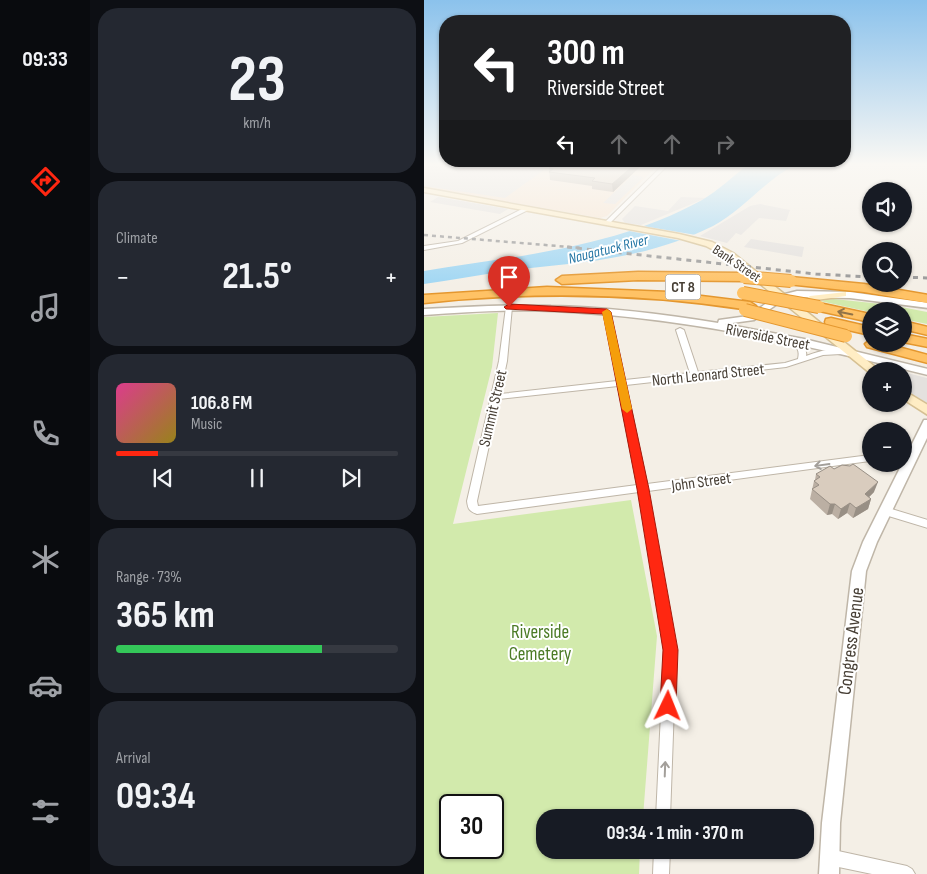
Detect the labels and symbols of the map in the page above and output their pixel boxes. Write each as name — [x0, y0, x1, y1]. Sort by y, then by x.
water label: Naugatuck River — [566, 230, 651, 269]
street label: Bank Street — [709, 241, 764, 286]
pin — [488, 256, 530, 307]
road number: CT 8 — [666, 274, 700, 300]
one-way arrow — [837, 308, 853, 317]
street label: Riverside Street — [724, 320, 812, 355]
street label: North Leonard Street — [651, 360, 765, 391]
street label: Summit Street — [475, 368, 512, 449]
one-way arrow — [814, 460, 830, 470]
street label: John Street — [669, 469, 732, 496]
street label: Congress Avenue — [833, 586, 870, 696]
park label: Riverside Cemetery — [509, 621, 572, 666]
position arrow — [641, 679, 693, 731]
one-way arrow — [661, 761, 670, 777]
speed limit sign: 30 — [439, 794, 504, 859]

